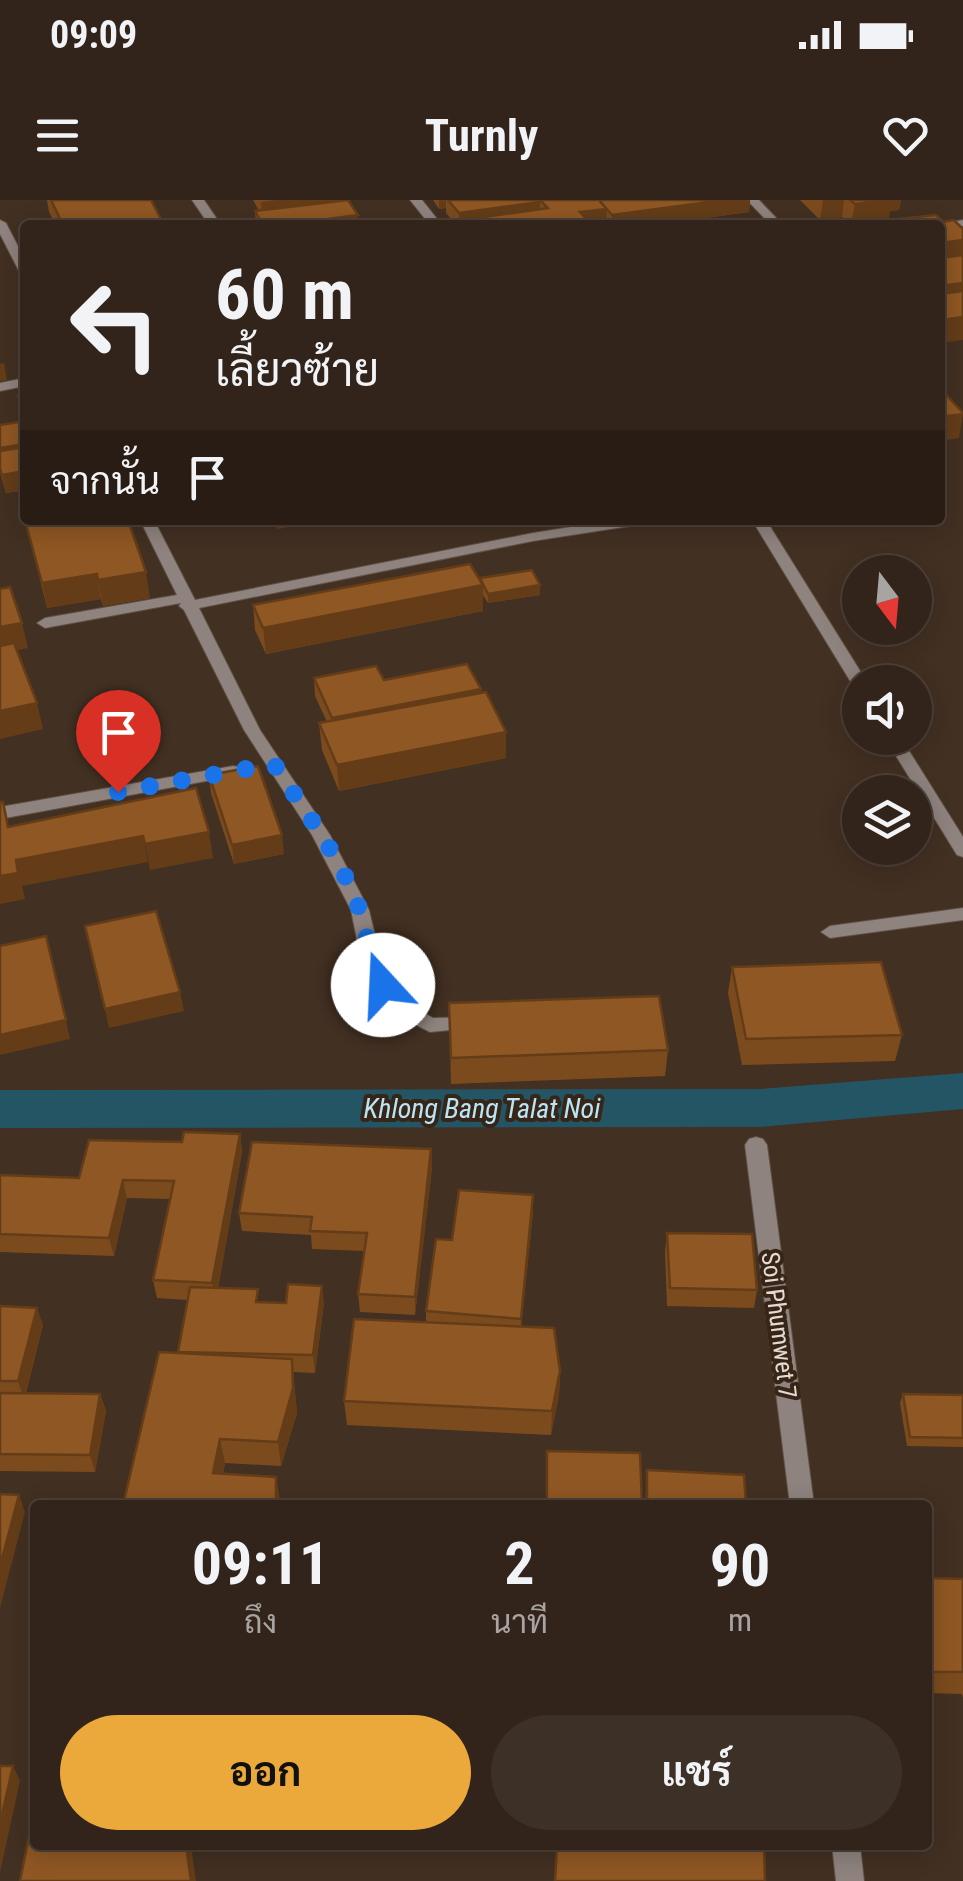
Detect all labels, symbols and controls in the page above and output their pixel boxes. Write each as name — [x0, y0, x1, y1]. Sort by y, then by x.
text: 09:09 — [50, 13, 137, 57]
icon: menu — [30, 108, 85, 163]
icon: heart — [878, 108, 933, 163]
text: Turnly — [425, 109, 538, 162]
text: 60 m — [215, 254, 354, 336]
icon: left — [50, 260, 180, 390]
text: เลี้ยวซ้าย — [215, 344, 379, 397]
icon: arrive — [180, 450, 235, 505]
text: จากนั้น — [50, 459, 160, 503]
north arrow — [842, 555, 932, 645]
map controls — [842, 555, 932, 865]
button: sound — [842, 665, 932, 755]
pin — [76, 690, 161, 793]
icon: arrive — [91, 705, 146, 760]
button: layers — [842, 775, 932, 865]
position arrow — [331, 933, 435, 1037]
water label: Khlong Bang Talat Noi — [364, 1092, 601, 1125]
street label: Soi Phumwet 7 — [756, 1250, 802, 1400]
text: 09:11 — [192, 1528, 329, 1599]
text: 2 — [504, 1528, 535, 1599]
text: 90 — [710, 1530, 770, 1601]
text: m — [728, 1601, 752, 1639]
text: ถึง — [244, 1603, 277, 1641]
text: นาที — [491, 1603, 548, 1641]
button: ออก — [60, 1715, 471, 1830]
button: แชร์ — [491, 1715, 902, 1830]

